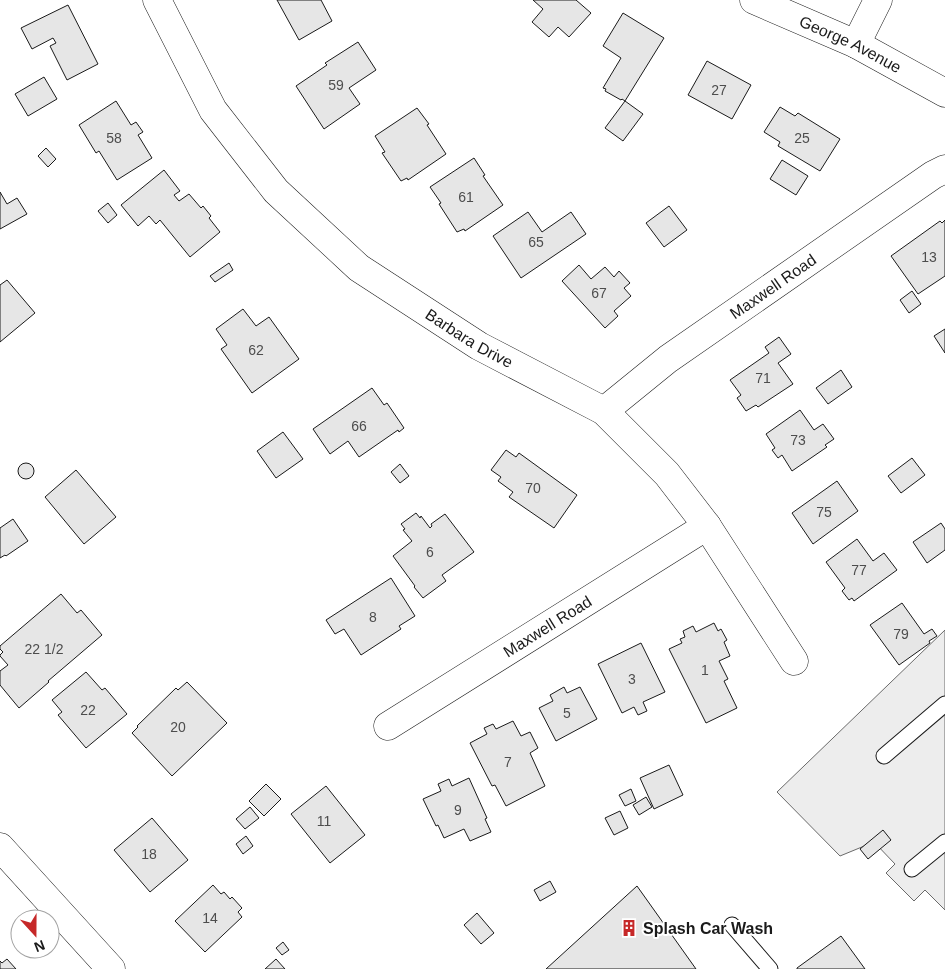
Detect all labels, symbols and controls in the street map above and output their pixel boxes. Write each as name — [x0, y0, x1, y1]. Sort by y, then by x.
street label: George Avenue — [797, 13, 904, 76]
house number: 59 — [328, 77, 344, 93]
house number: 27 — [711, 82, 727, 98]
house number: 58 — [106, 130, 122, 146]
house number: 25 — [794, 130, 810, 146]
house number: 61 — [458, 189, 474, 205]
house number: 65 — [528, 234, 544, 250]
house number: 13 — [921, 249, 937, 265]
street label: Maxwell Road — [727, 251, 819, 322]
house number: 67 — [591, 285, 607, 301]
street label: Barbara Drive — [422, 306, 516, 371]
house number: 62 — [248, 342, 264, 358]
house number: 71 — [755, 370, 771, 386]
house number: 66 — [351, 418, 367, 434]
house number: 73 — [790, 432, 806, 448]
house number: 70 — [525, 480, 541, 496]
house number: 75 — [816, 504, 832, 520]
house number: 6 — [426, 544, 434, 560]
house number: 77 — [851, 562, 867, 578]
street label: Maxwell Road — [500, 593, 595, 660]
house number: 8 — [369, 609, 377, 625]
house number: 79 — [893, 626, 909, 642]
house number: 22 1/2 — [25, 641, 64, 657]
house number: 1 — [701, 662, 709, 678]
house number: 3 — [628, 671, 636, 687]
house number: 22 — [80, 702, 96, 718]
house number: 5 — [563, 705, 571, 721]
house number: 20 — [170, 719, 186, 735]
house number: 7 — [504, 754, 512, 770]
house number: 9 — [454, 802, 462, 818]
house number: 11 — [317, 813, 331, 829]
house number: 18 — [141, 846, 157, 862]
north arrow — [10, 909, 60, 959]
house number: 14 — [202, 910, 218, 926]
building icon: Splash Car Wash — [619, 918, 639, 938]
place label: Splash Car Wash — [643, 920, 773, 937]
text: N — [32, 937, 47, 955]

